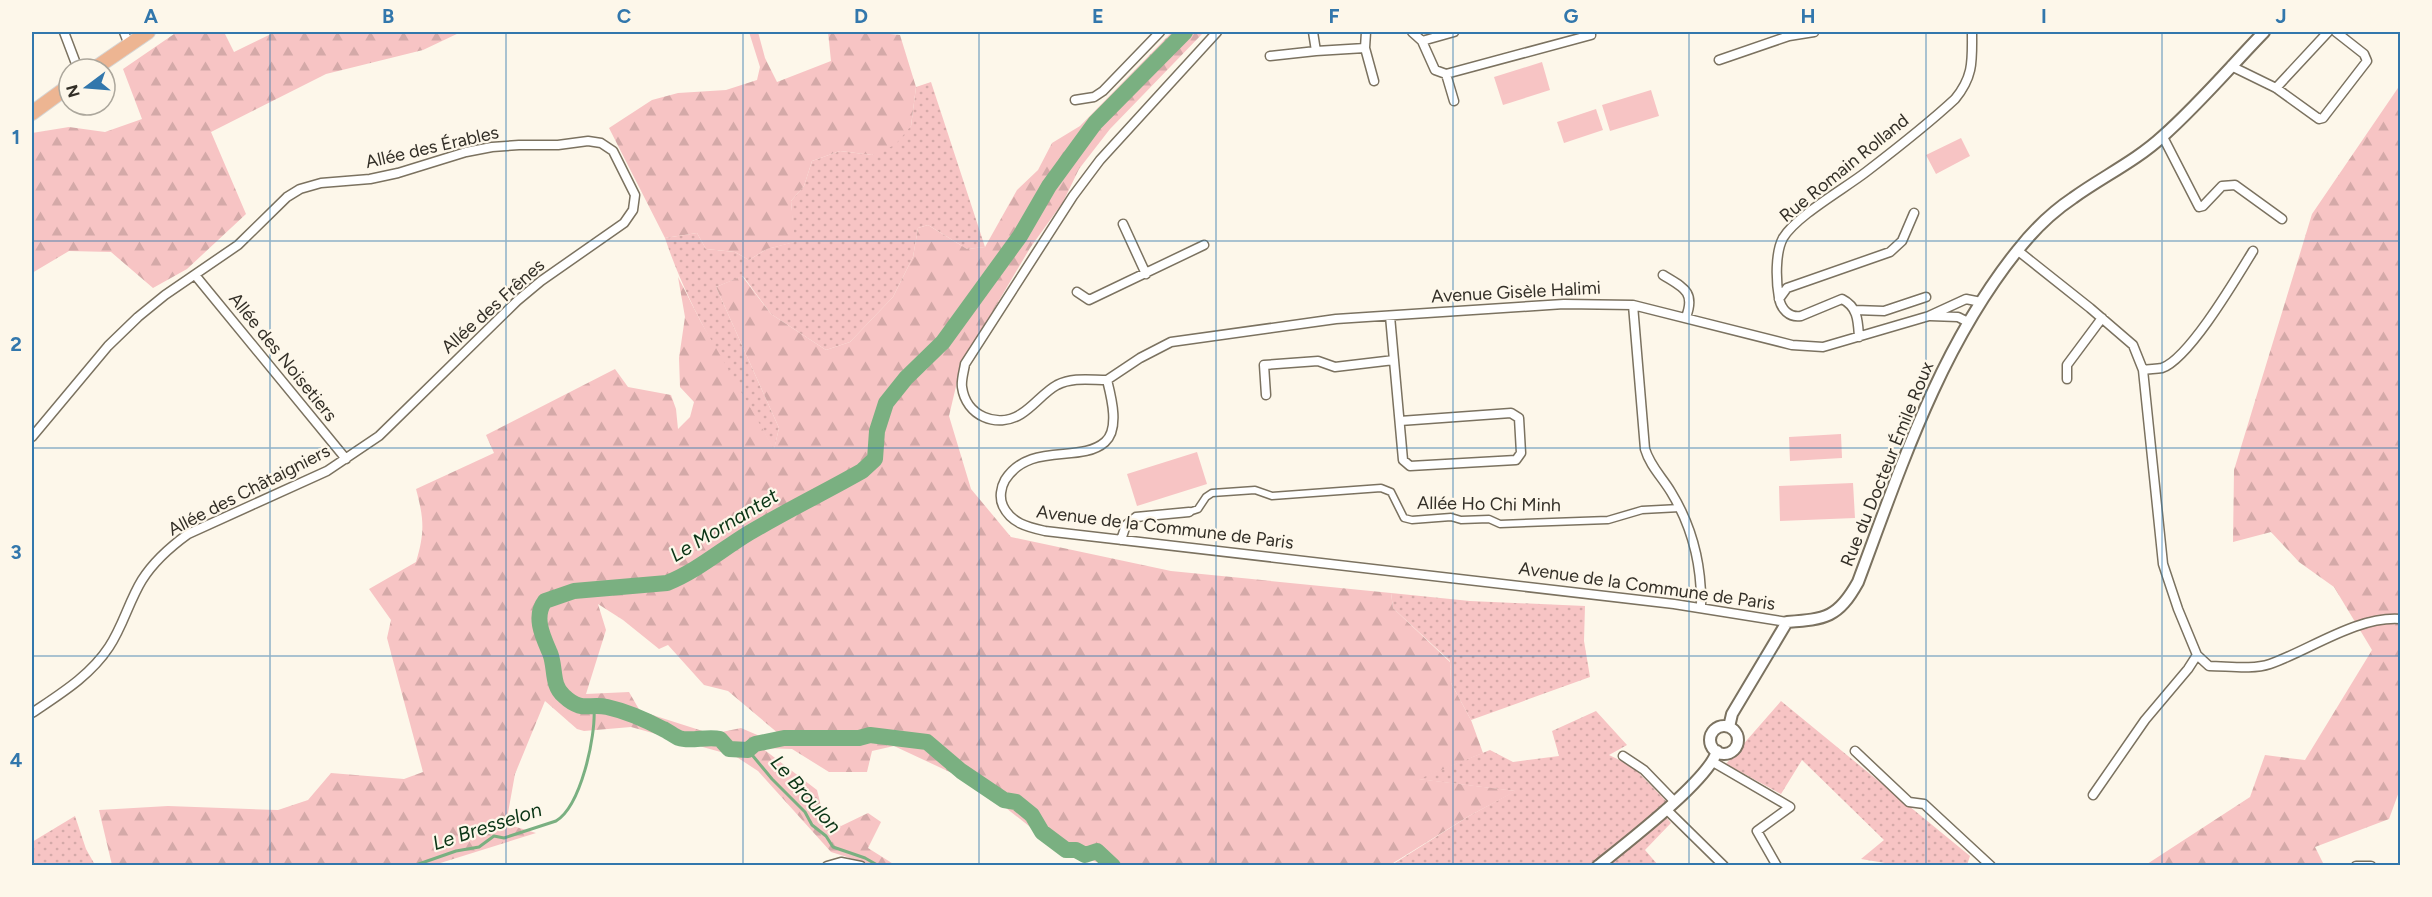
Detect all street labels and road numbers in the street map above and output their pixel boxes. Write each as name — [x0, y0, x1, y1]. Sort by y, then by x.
street label: Rue Romain Rolland — [1775, 109, 1913, 227]
street label: Allée des Érables — [363, 121, 501, 173]
street label: Allée des Frênes — [437, 254, 549, 358]
street label: Avenue Gisèle Halimi — [1431, 277, 1601, 307]
street label: Allée des Noisetiers — [224, 288, 342, 426]
street label: Rue du Docteur Émile Roux — [1836, 358, 1938, 570]
street label: Allée des Châtaigniers — [164, 440, 334, 540]
street label: Allée Ho Chi Minh — [1417, 492, 1561, 516]
street label: Avenue de la Commune de Paris — [1035, 500, 1295, 554]
street label: Avenue de la Commune de Paris — [1517, 557, 1777, 615]

